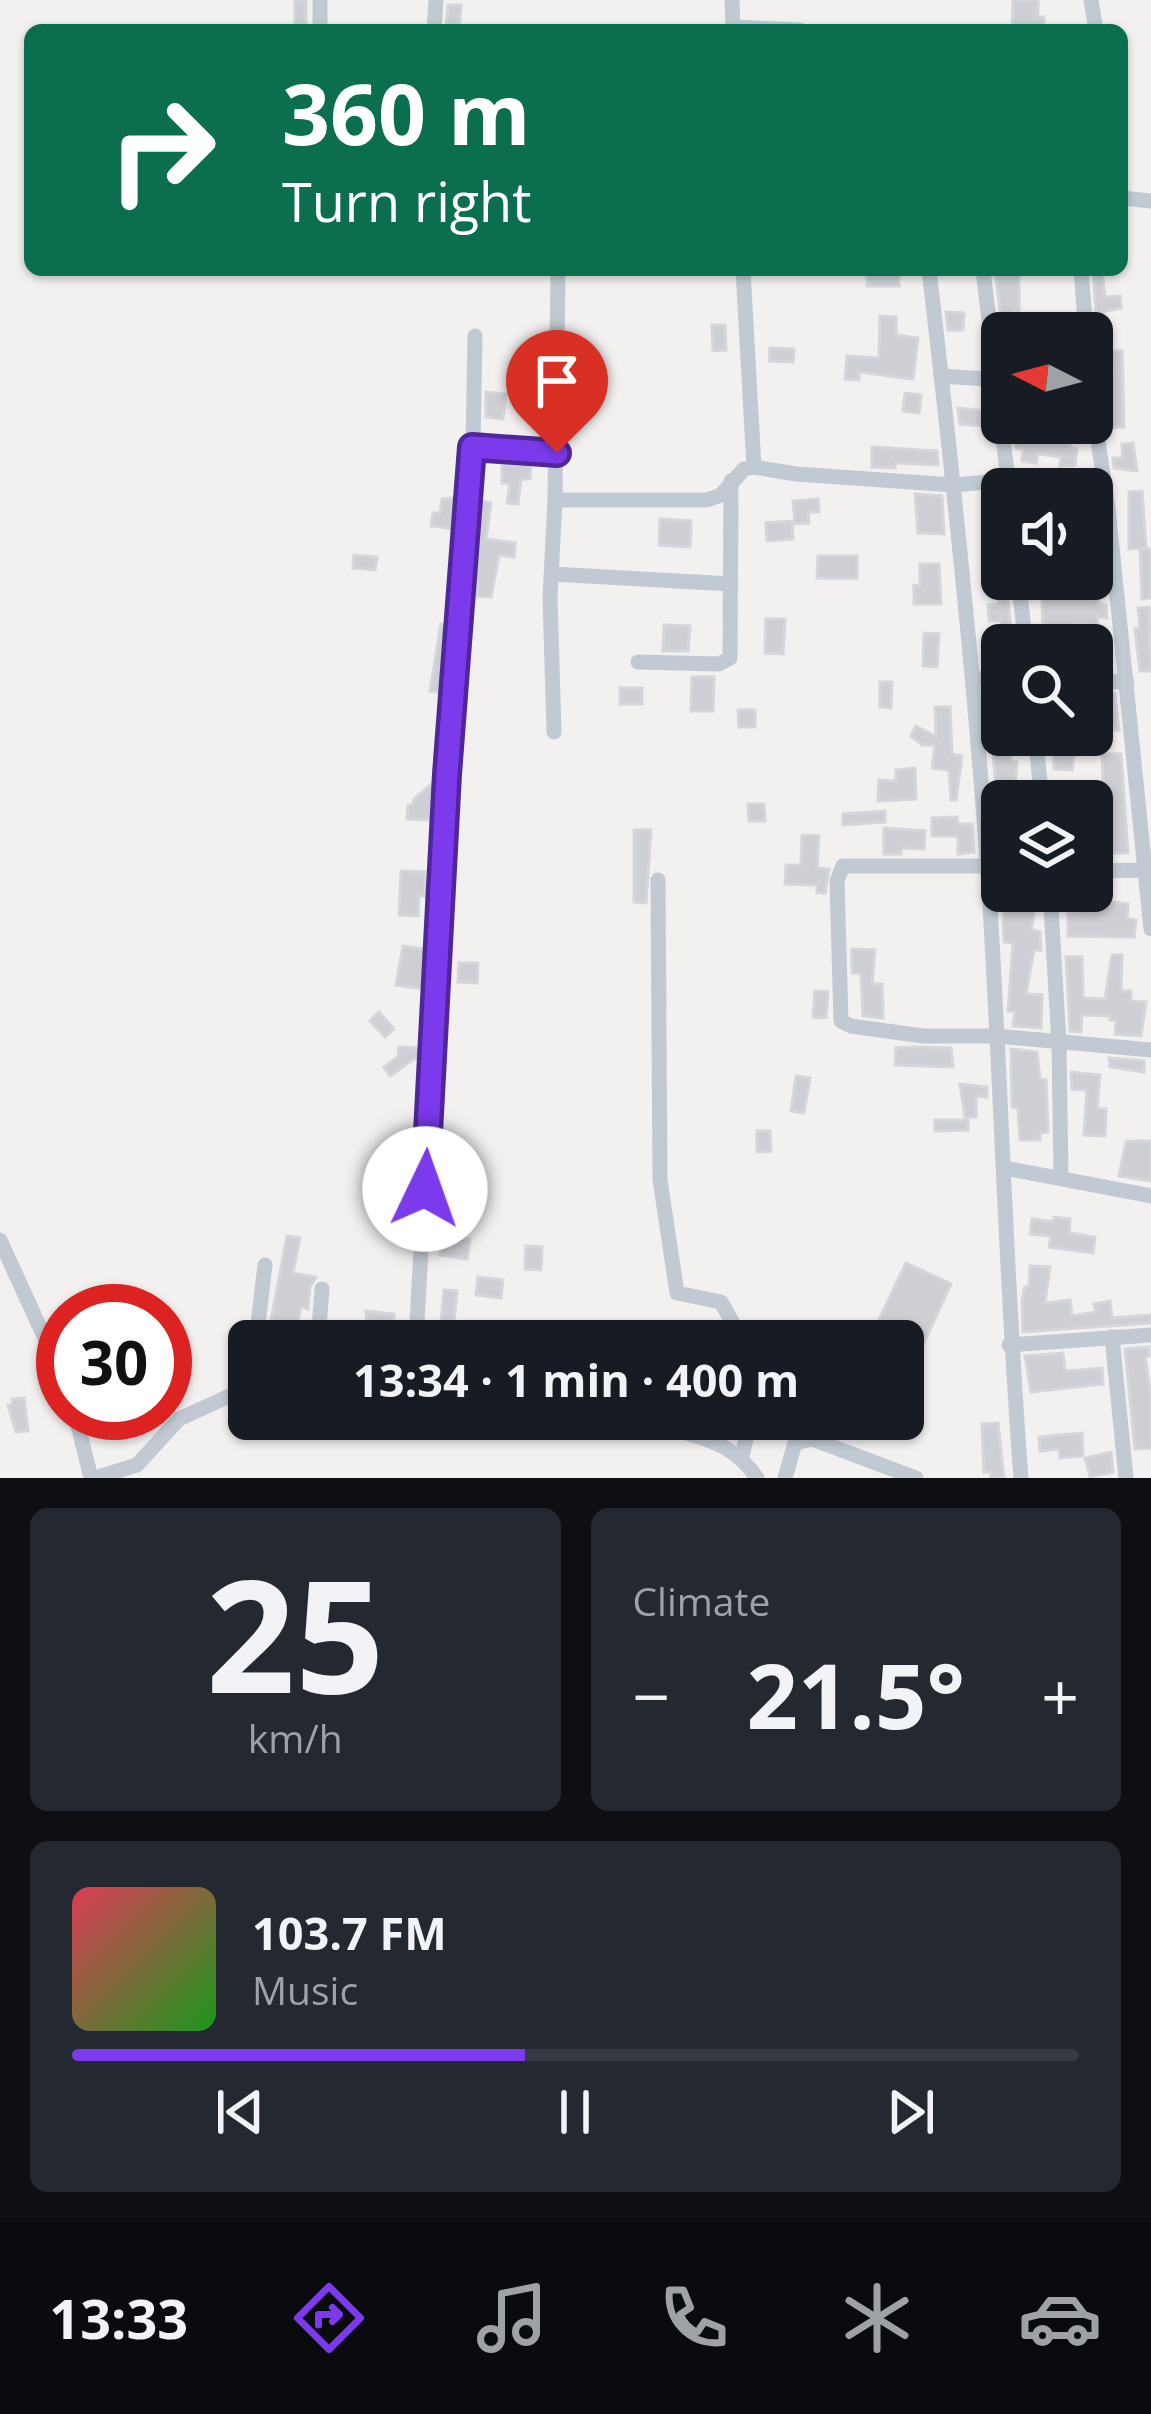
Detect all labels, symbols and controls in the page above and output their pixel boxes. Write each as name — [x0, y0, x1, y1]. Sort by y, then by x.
text: 360 m — [282, 55, 530, 170]
icon: right — [84, 72, 240, 228]
text: Turn right — [282, 164, 531, 238]
north arrow — [981, 312, 1113, 444]
map controls — [981, 312, 1113, 912]
pin — [506, 330, 608, 453]
icon: arrive — [524, 348, 590, 414]
button: sound — [981, 468, 1113, 600]
button: search — [981, 624, 1113, 756]
button: layers — [981, 780, 1113, 912]
position arrow — [362, 1126, 488, 1252]
speed limit sign: 30 — [36, 1284, 192, 1440]
text: 13:34 · 1 min · 400 m — [353, 1349, 799, 1410]
text: 25 — [206, 1526, 384, 1739]
text: Climate — [633, 1574, 770, 1627]
text: 21.5° — [746, 1633, 965, 1755]
text: − — [633, 1650, 670, 1740]
text: + — [1041, 1650, 1079, 1740]
text: km/h — [248, 1711, 343, 1764]
text: 103.7 FM — [252, 1902, 447, 1963]
text: Music — [252, 1963, 358, 2016]
icon: previous — [207, 2079, 273, 2145]
icon: pause — [542, 2079, 608, 2145]
icon: next — [878, 2079, 944, 2145]
icon: directions — [287, 2276, 371, 2360]
icon: music — [470, 2276, 554, 2360]
icon: phone — [652, 2276, 736, 2360]
icon: climate — [835, 2276, 919, 2360]
icon: car — [1018, 2276, 1102, 2360]
text: 13:33 — [49, 2281, 188, 2355]

